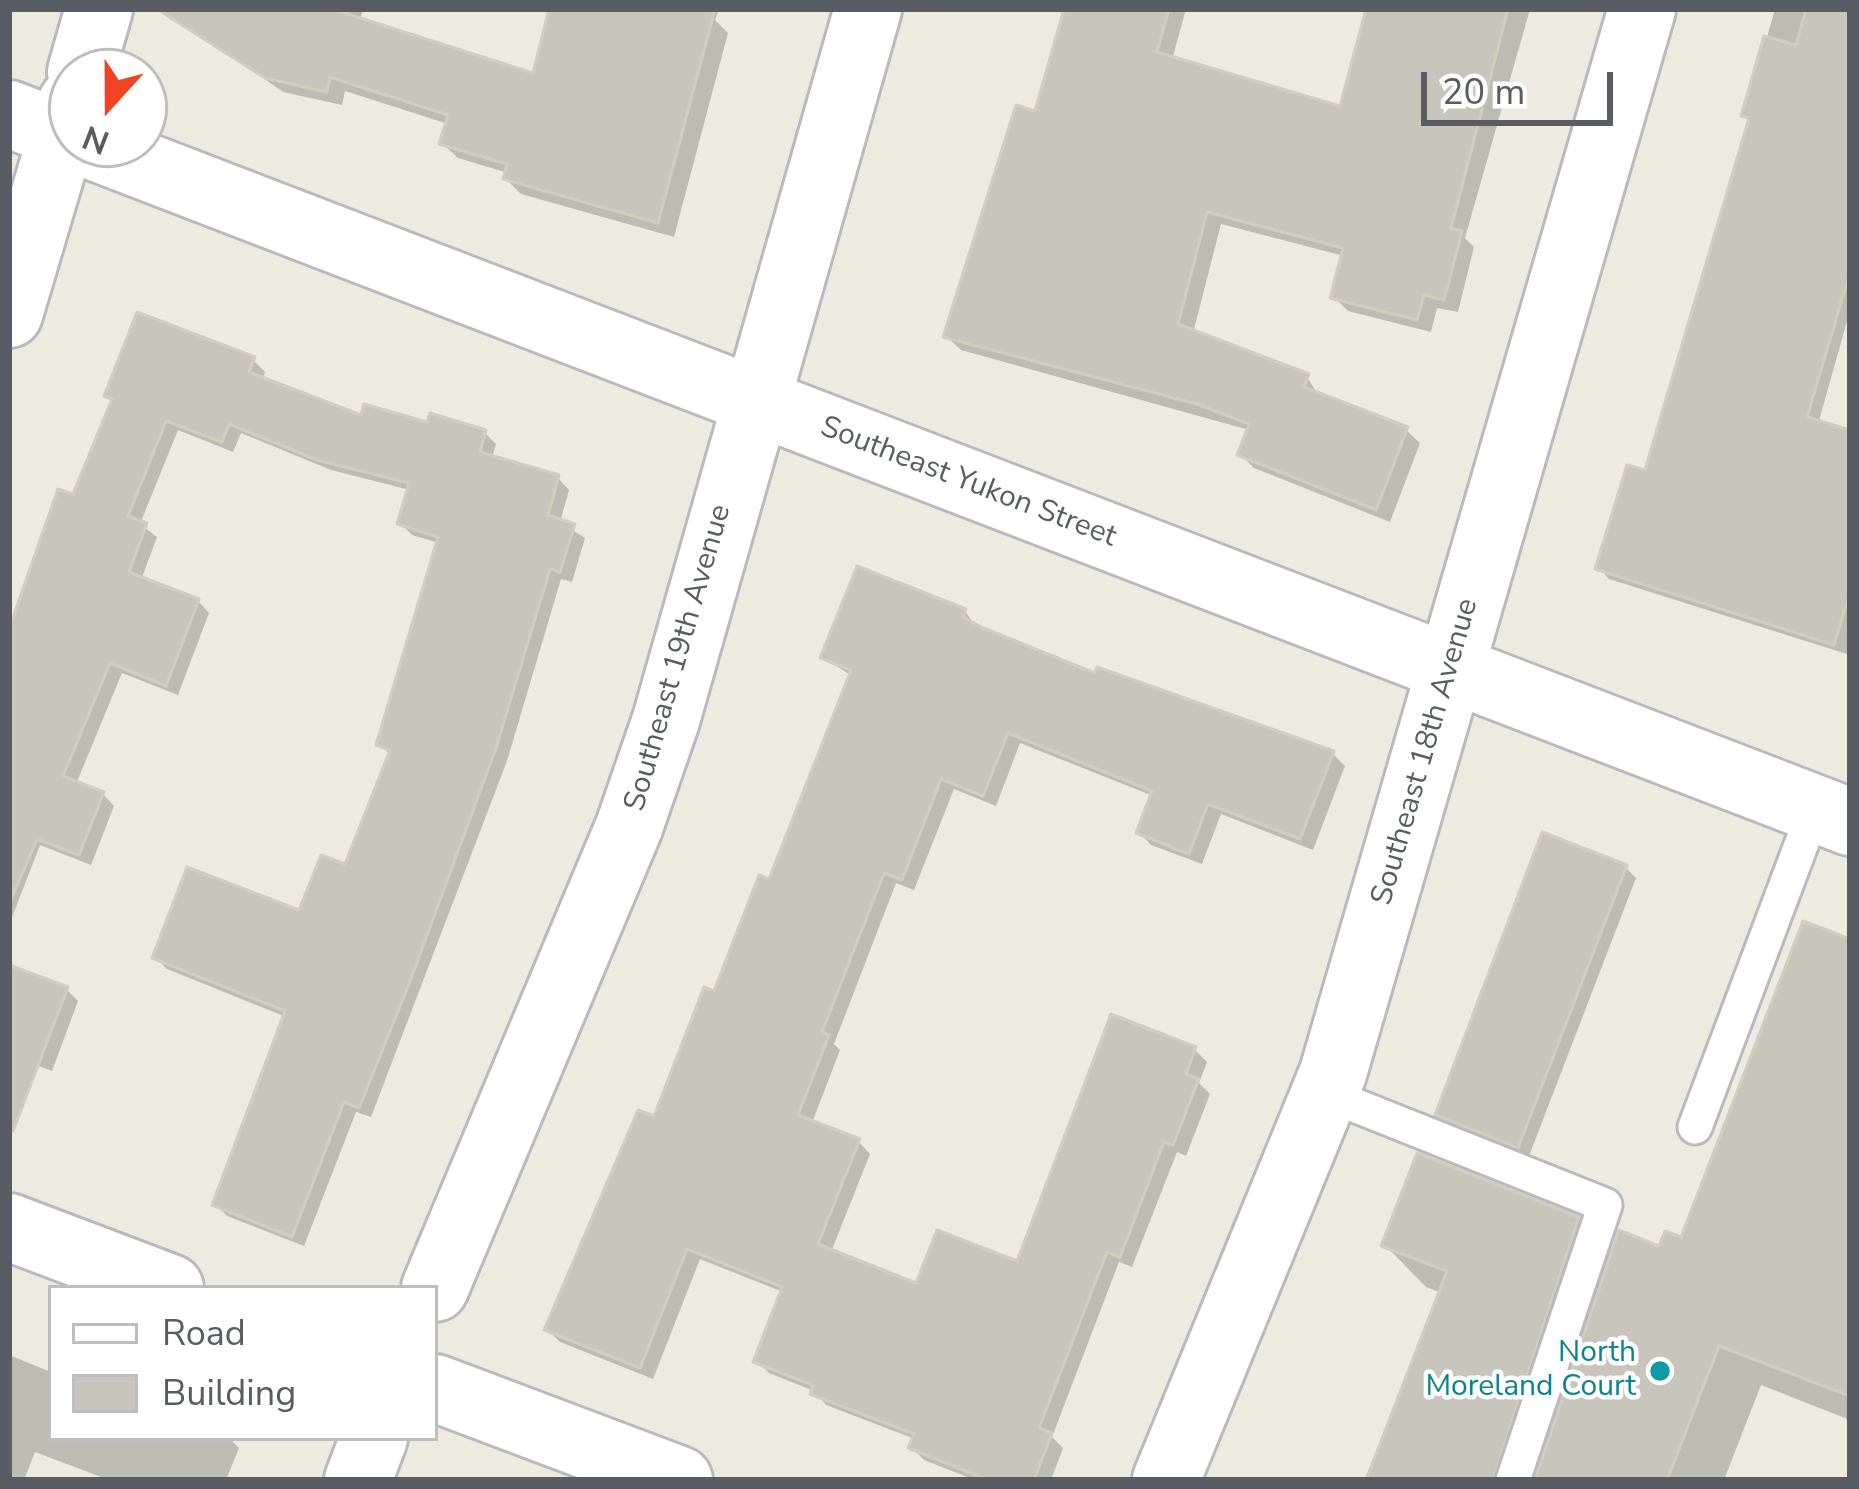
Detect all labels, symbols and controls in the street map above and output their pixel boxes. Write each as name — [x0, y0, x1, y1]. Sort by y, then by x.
north arrow — [48, 48, 168, 168]
scale bar — [1427, 48, 1619, 122]
text: 20 m — [1442, 68, 1525, 117]
text: N — [76, 114, 116, 165]
street label: Southeast Yukon Street — [815, 410, 1121, 556]
street label: Southeast 19th Avenue — [618, 501, 740, 815]
street label: Southeast 18th Avenue — [1365, 595, 1487, 909]
legend — [48, 1285, 438, 1441]
text: Road — [162, 1309, 246, 1358]
place label: North Moreland Court — [1425, 1336, 1636, 1406]
marker: North Moreland Court — [1647, 1358, 1673, 1384]
text: Building — [162, 1369, 296, 1418]

